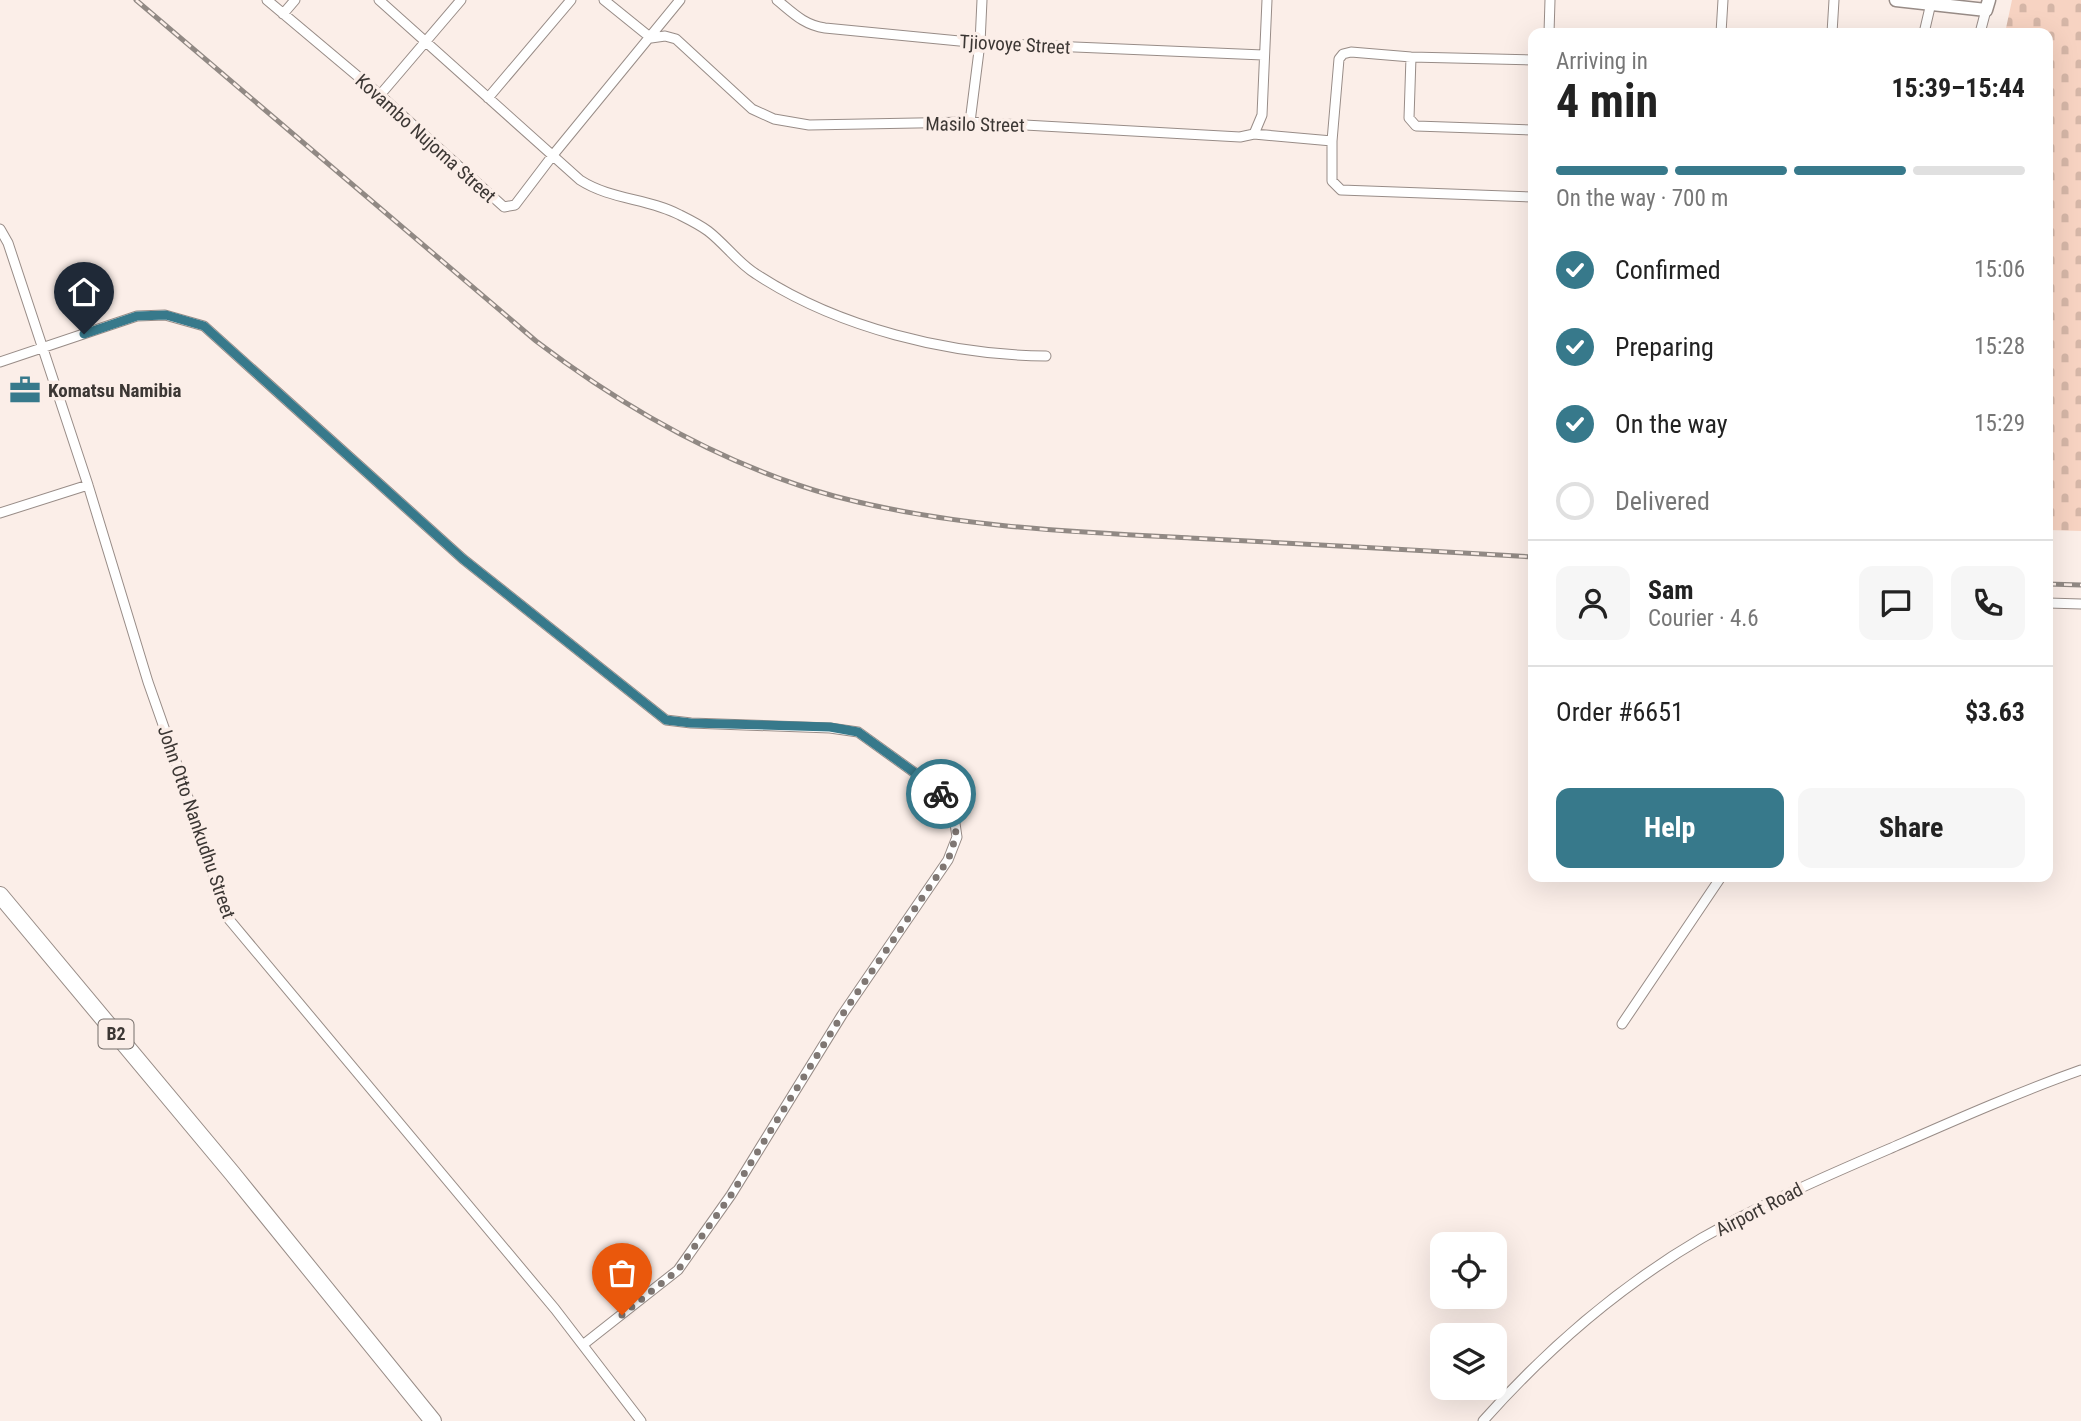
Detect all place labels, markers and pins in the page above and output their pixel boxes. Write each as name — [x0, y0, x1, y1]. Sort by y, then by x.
pin — [54, 262, 114, 334]
office icon: Komatsu Namibia — [8, 373, 42, 407]
place label: Komatsu Namibia — [48, 379, 182, 402]
pin — [592, 1243, 652, 1315]

